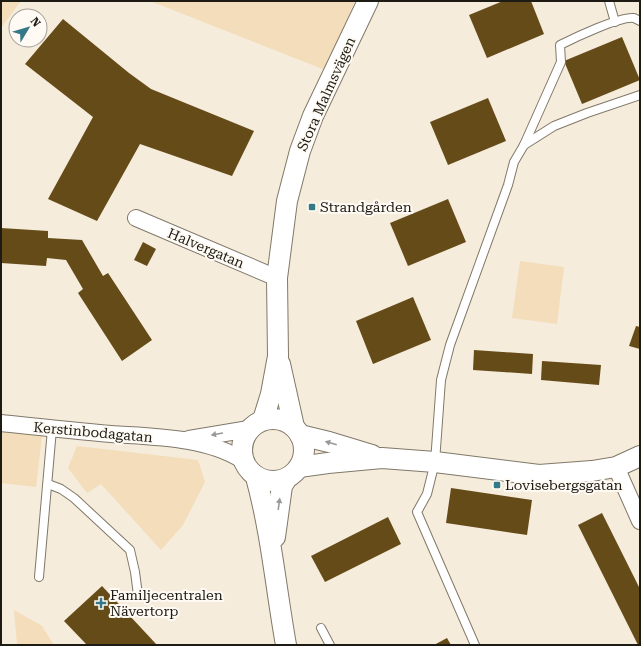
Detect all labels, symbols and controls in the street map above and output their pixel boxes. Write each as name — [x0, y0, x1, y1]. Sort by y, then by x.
north arrow — [8, 8, 48, 48]
text: N — [28, 15, 44, 30]
street label: Stora Malmsvägen — [294, 34, 358, 154]
place label: Strandgården — [320, 199, 412, 215]
marker: Strandgården — [307, 202, 317, 212]
street label: Halvergatan — [165, 225, 247, 271]
street label: Kerstinbodagatan — [33, 419, 153, 445]
one-way arrow — [211, 431, 223, 437]
one-way arrow — [325, 440, 337, 446]
place label: Lovisebergsgatan — [505, 477, 623, 493]
marker: Lovisebergsgatan — [492, 480, 502, 490]
one-way arrow — [276, 498, 282, 510]
place label: Familjecentralen Nävertorp — [110, 587, 223, 619]
marker: Familjecentralen Nävertorp — [95, 597, 107, 609]

